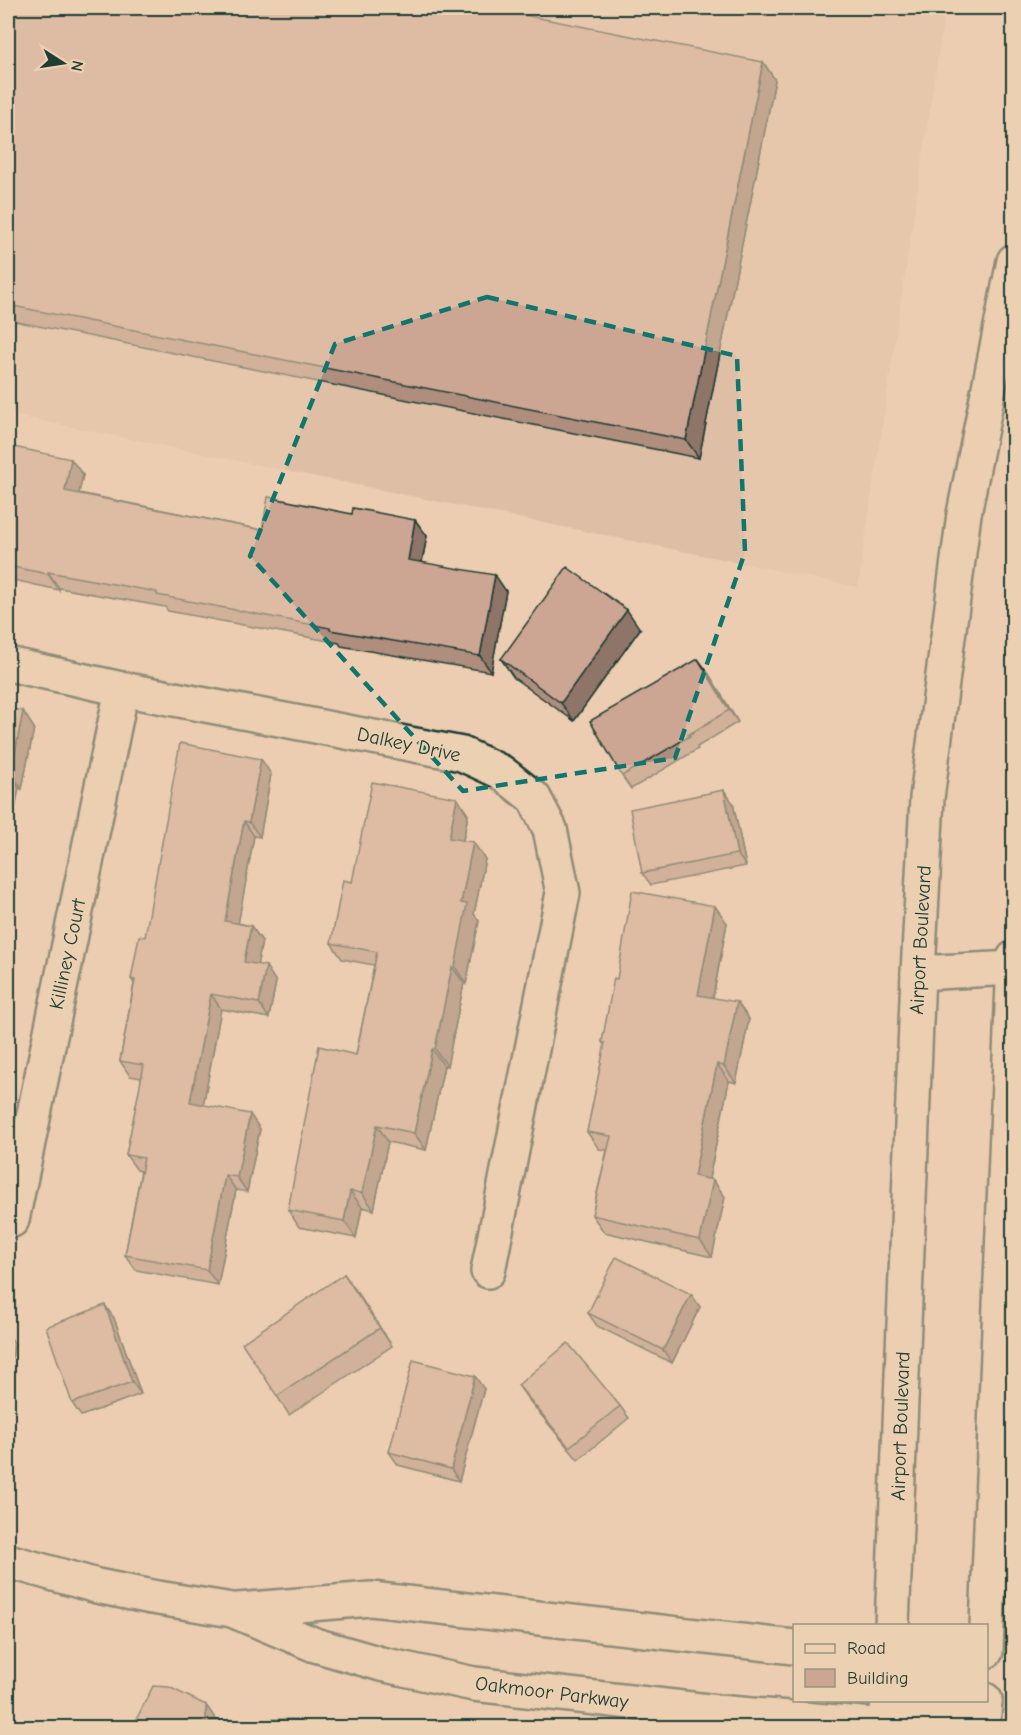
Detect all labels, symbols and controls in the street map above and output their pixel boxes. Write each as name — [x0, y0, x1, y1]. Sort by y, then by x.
north arrow — [33, 33, 93, 93]
text: N — [67, 59, 87, 73]
street label: Dalkey Drive — [355, 722, 463, 767]
street label: Airport Boulevard — [905, 865, 936, 1015]
street label: Killiney Court — [45, 895, 91, 1012]
street label: Airport Boulevard — [886, 1351, 915, 1501]
legend — [793, 1624, 988, 1702]
text: Road — [847, 1638, 886, 1659]
text: Building — [847, 1668, 909, 1689]
street label: Oakmoor Parkway — [474, 1672, 630, 1713]

